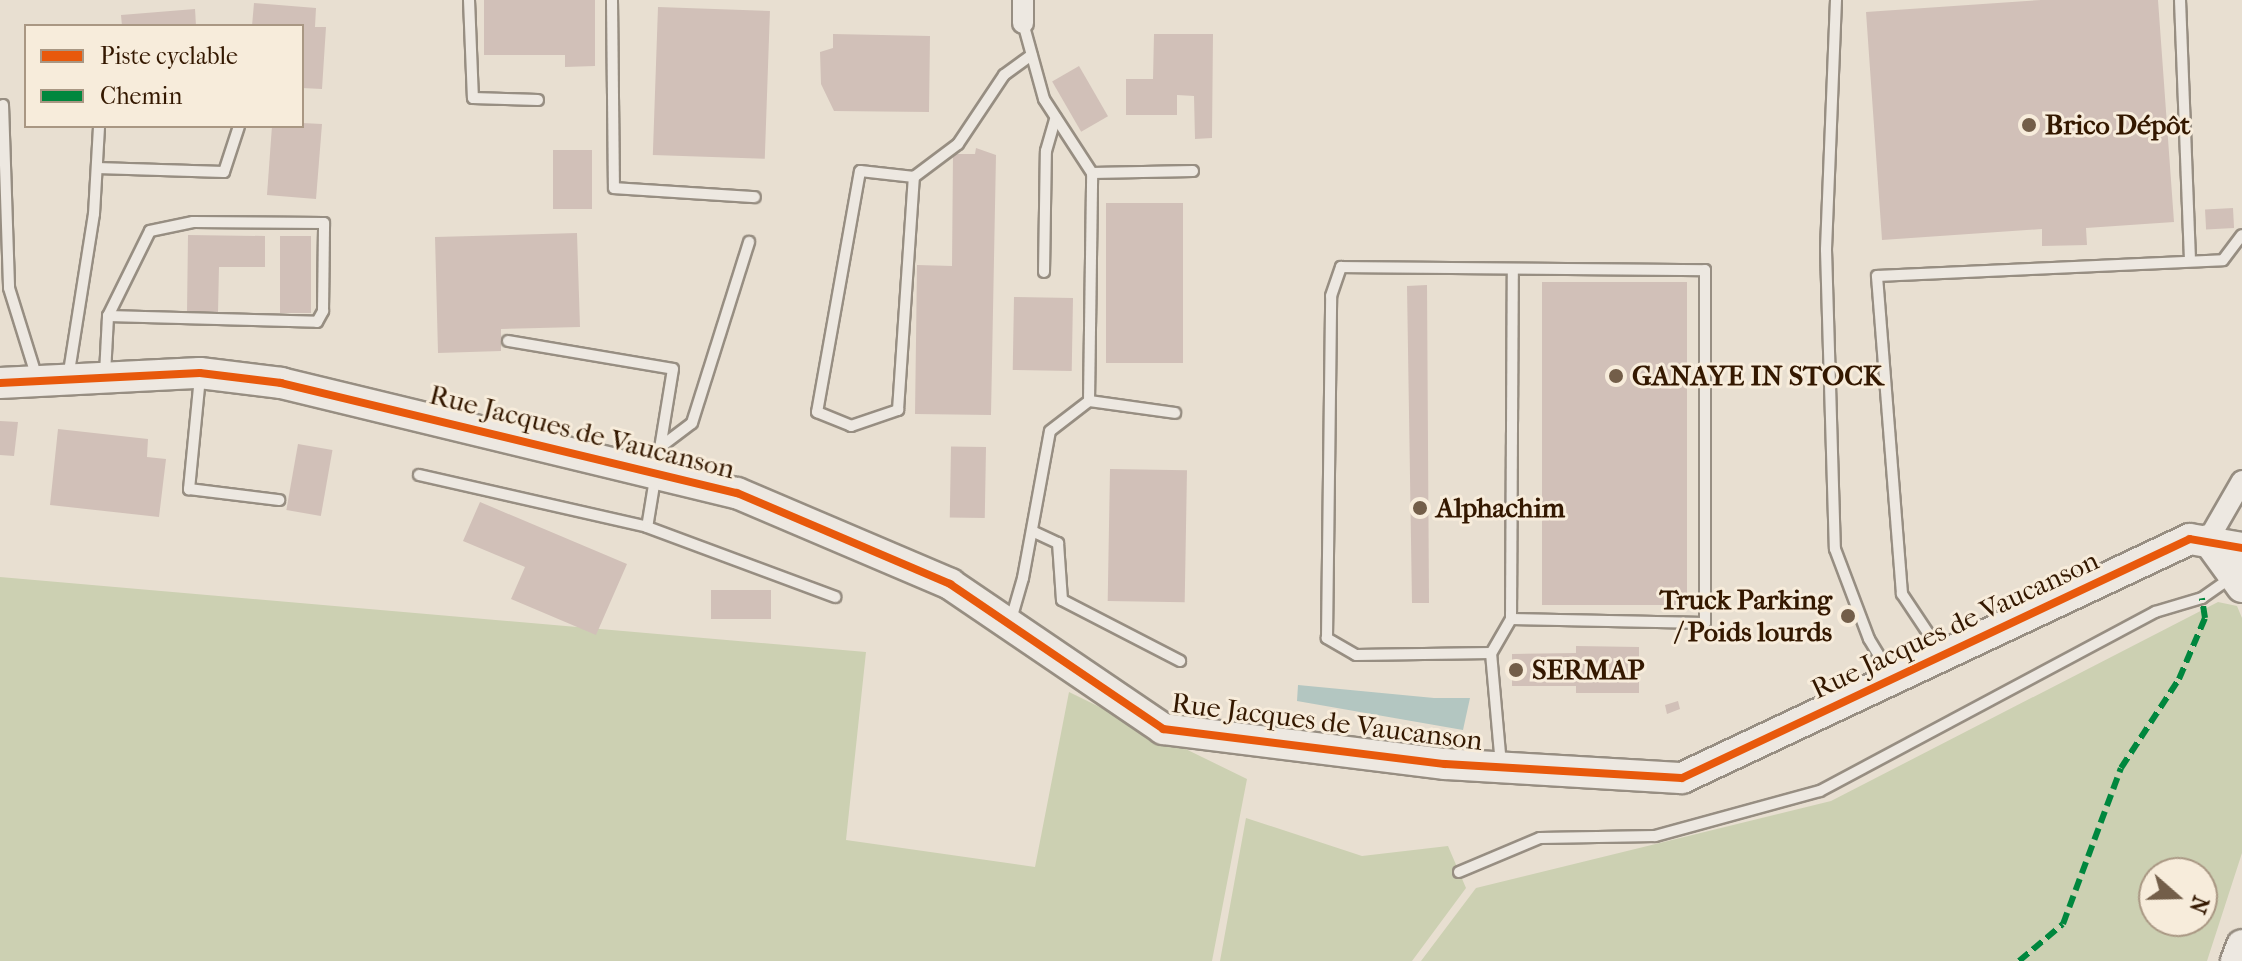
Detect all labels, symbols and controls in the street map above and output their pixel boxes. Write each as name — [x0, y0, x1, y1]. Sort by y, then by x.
legend — [24, 24, 304, 128]
text: Piste cyclable — [100, 42, 238, 70]
text: Chemin — [100, 82, 182, 110]
place label: Brico Dépôt — [2045, 108, 2190, 142]
marker: Brico Dépôt — [2020, 116, 2038, 134]
place label: GANAYE IN STOCK — [1632, 359, 1883, 393]
marker: GANAYE IN STOCK — [1607, 367, 1625, 385]
street label: Rue Jacques de Vaucanson — [426, 378, 738, 486]
place label: Alphachim — [1436, 491, 1565, 525]
marker: Alphachim — [1411, 499, 1429, 517]
street label: Rue Jacques de Vaucanson — [1806, 544, 2104, 706]
place label: Truck Parking / Poids lourds — [1659, 583, 1832, 649]
marker: Truck Parking / Poids lourds — [1839, 607, 1857, 625]
place label: SERMAP — [1532, 653, 1645, 687]
marker: SERMAP — [1507, 661, 1525, 679]
street label: Rue Jacques de Vaucanson — [1169, 686, 1485, 758]
north arrow — [2138, 857, 2218, 937]
text: N — [2184, 892, 2214, 917]

